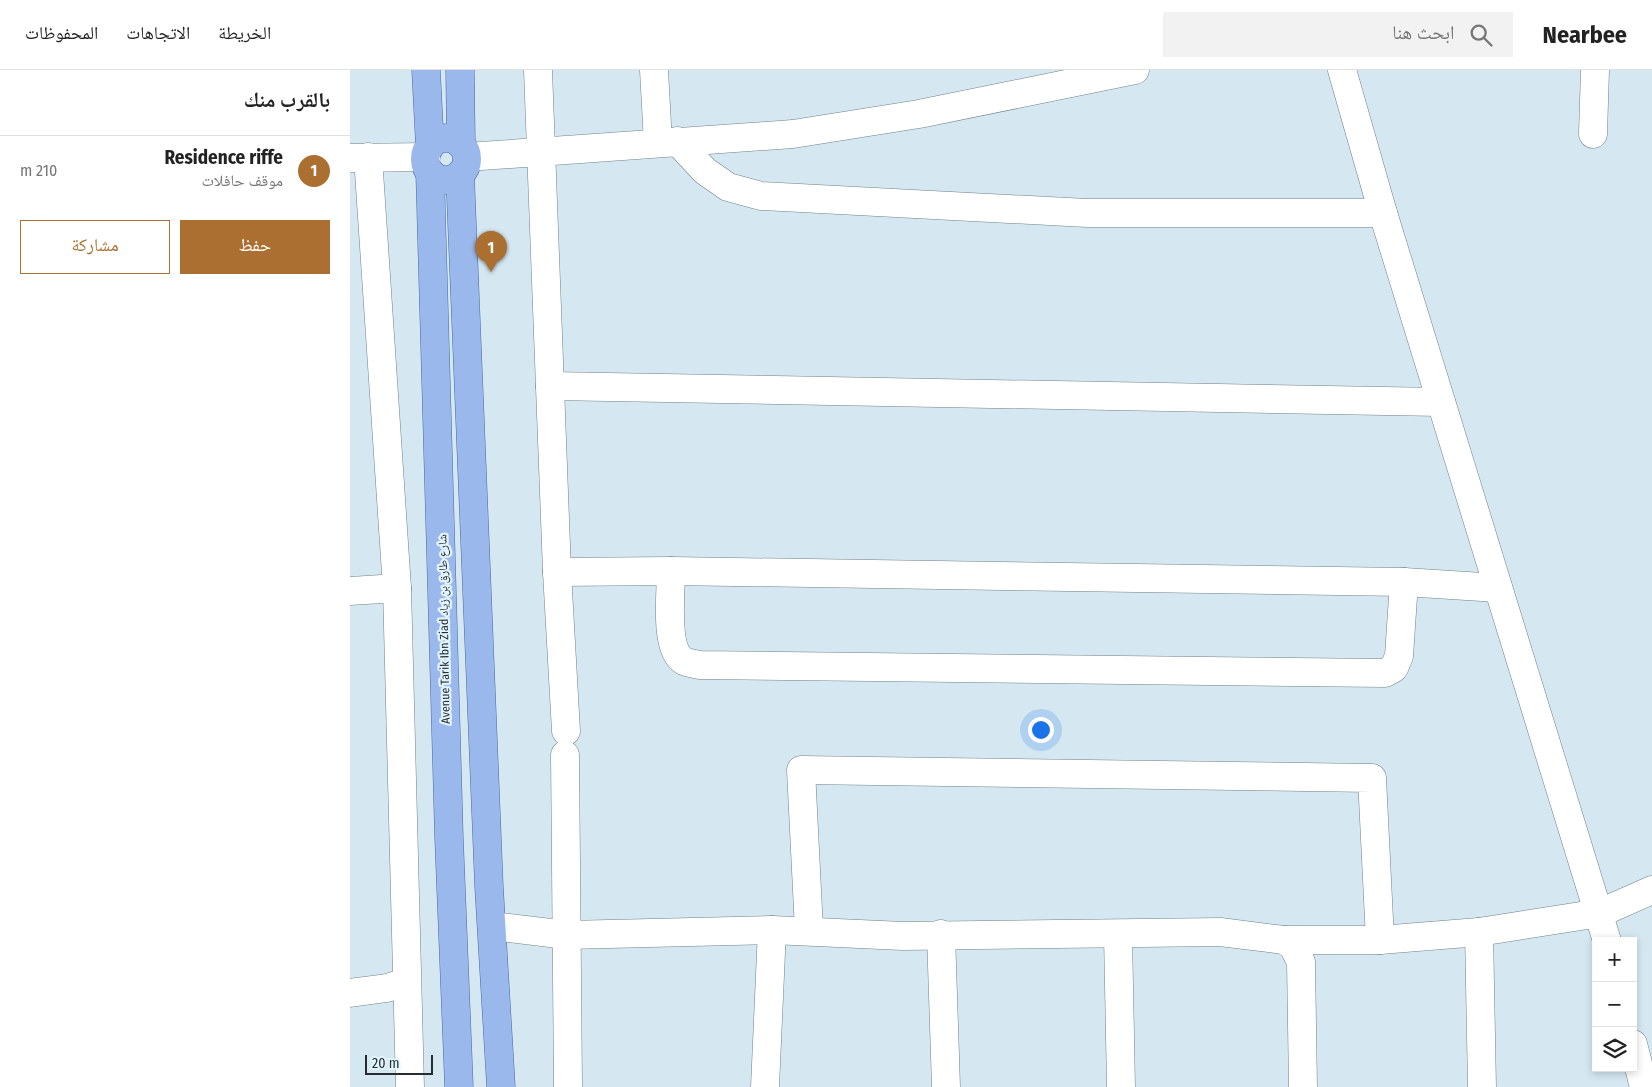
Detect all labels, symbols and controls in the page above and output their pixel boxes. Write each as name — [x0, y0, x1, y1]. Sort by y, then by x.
search box — [1163, 12, 1513, 57]
text: ابحث هنا — [1392, 21, 1455, 44]
icon: search — [1467, 21, 1495, 49]
text: Nearbee — [1543, 21, 1627, 49]
text: المحفوظات — [25, 22, 98, 44]
text: الاتجاهات — [126, 22, 190, 44]
text: الخريطة — [218, 22, 271, 44]
text: بالقرب منك — [244, 87, 330, 113]
text: Residence riffe — [164, 146, 283, 169]
text: 210 m — [20, 161, 57, 180]
text: 1 — [311, 161, 317, 180]
text: موقف حافلات — [202, 171, 283, 190]
button: مشاركة — [20, 220, 170, 274]
button: حفظ — [180, 220, 330, 274]
pin: 1 — [475, 231, 507, 272]
street label: Avenue Tarik Ibn Ziad شارع طارق بن زياد — [435, 534, 454, 724]
your location — [1028, 717, 1054, 743]
map controls — [1592, 937, 1637, 1072]
button: + — [1592, 937, 1637, 982]
button: − — [1592, 982, 1637, 1027]
button: layers — [1592, 1027, 1637, 1072]
scale bar — [365, 1052, 432, 1075]
text: 20 m — [372, 1055, 400, 1072]

